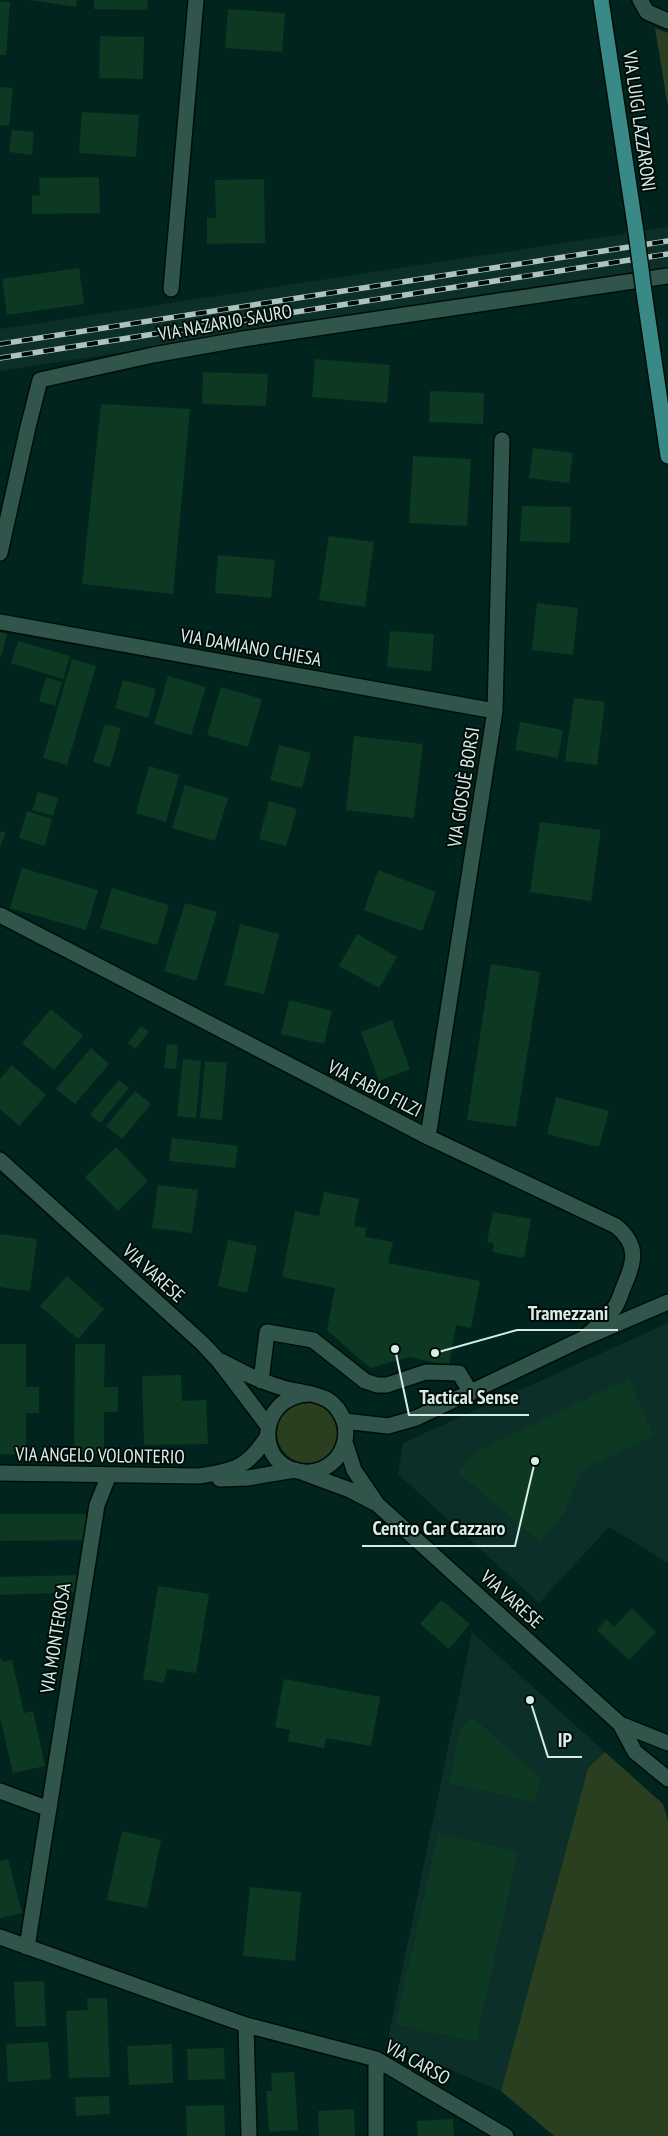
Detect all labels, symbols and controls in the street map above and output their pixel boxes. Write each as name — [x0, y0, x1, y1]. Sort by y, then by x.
street label: VIA LUIGI LAZZARONI — [618, 48, 662, 193]
street label: VIA NAZARIO SAURO — [155, 298, 294, 346]
street label: VIA DAMIANO CHIESA — [178, 623, 323, 671]
street label: VIA GIOSUÈ BORSI — [442, 725, 484, 850]
street label: VIA FABIO FILZI — [323, 1054, 426, 1122]
street label: VIA VARESE — [117, 1238, 190, 1307]
callout: Tramezzani — [517, 1295, 618, 1330]
text: Tramezzani — [528, 1300, 608, 1326]
callout: Tactical Sense — [409, 1380, 529, 1415]
text: Tactical Sense — [419, 1384, 519, 1410]
street label: VIA ANGELO VOLONTERIO — [14, 1442, 185, 1468]
callout: Centro Car Cazzaro — [362, 1511, 515, 1546]
text: Centro Car Cazzaro — [373, 1515, 506, 1541]
street label: VIA VARESE — [475, 1564, 548, 1633]
street label: VIA MONTEROSA — [34, 1581, 76, 1696]
callout: IP — [548, 1722, 582, 1757]
text: IP — [558, 1727, 573, 1753]
street label: VIA CARSO — [380, 2034, 455, 2090]

